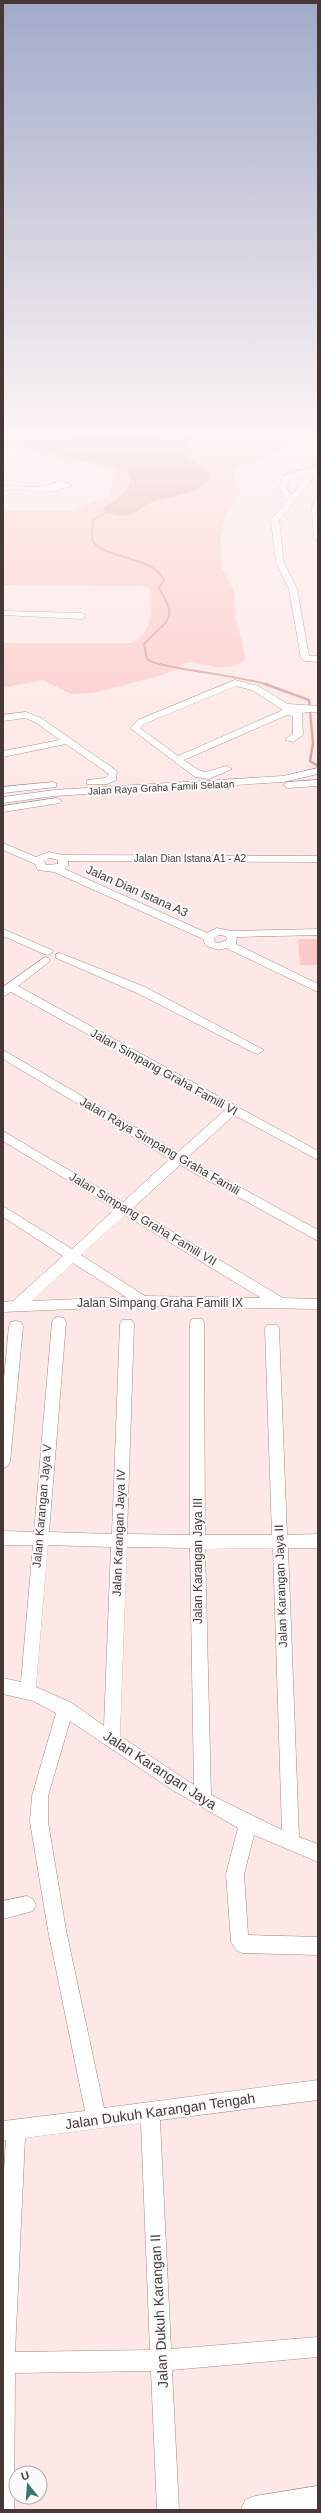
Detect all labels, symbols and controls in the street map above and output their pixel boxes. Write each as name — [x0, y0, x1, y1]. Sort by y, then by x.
street label: Jalan Raya Graha Famili Selatan — [87, 778, 235, 797]
street label: Jalan Dian Istana A1 - A2 — [134, 853, 247, 864]
street label: Jalan Dian Istana A3 — [84, 862, 190, 920]
street label: Jalan Simpang Graha Famili VI — [88, 1026, 240, 1118]
street label: Jalan Raya Simpang Graha Famili — [77, 1094, 243, 1198]
street label: Jalan Simpang Graha Famili VII — [67, 1169, 219, 1269]
street label: Jalan Simpang Graha Famili IX — [77, 1296, 243, 1310]
street label: Jalan Karangan Jaya V — [30, 1444, 54, 1568]
street label: Jalan Karangan Jaya IV — [110, 1469, 128, 1597]
street label: Jalan Karangan Jaya III — [191, 1498, 205, 1624]
street label: Jalan Karangan Jaya II — [272, 1524, 290, 1648]
street label: Jalan Karangan Jaya — [100, 1727, 220, 1813]
street label: Jalan Dukuh Karangan Tengah — [64, 2090, 256, 2132]
street label: Jalan Dukuh Karangan II — [147, 2234, 171, 2388]
north arrow — [8, 2465, 48, 2505]
text: U — [20, 2469, 31, 2482]

